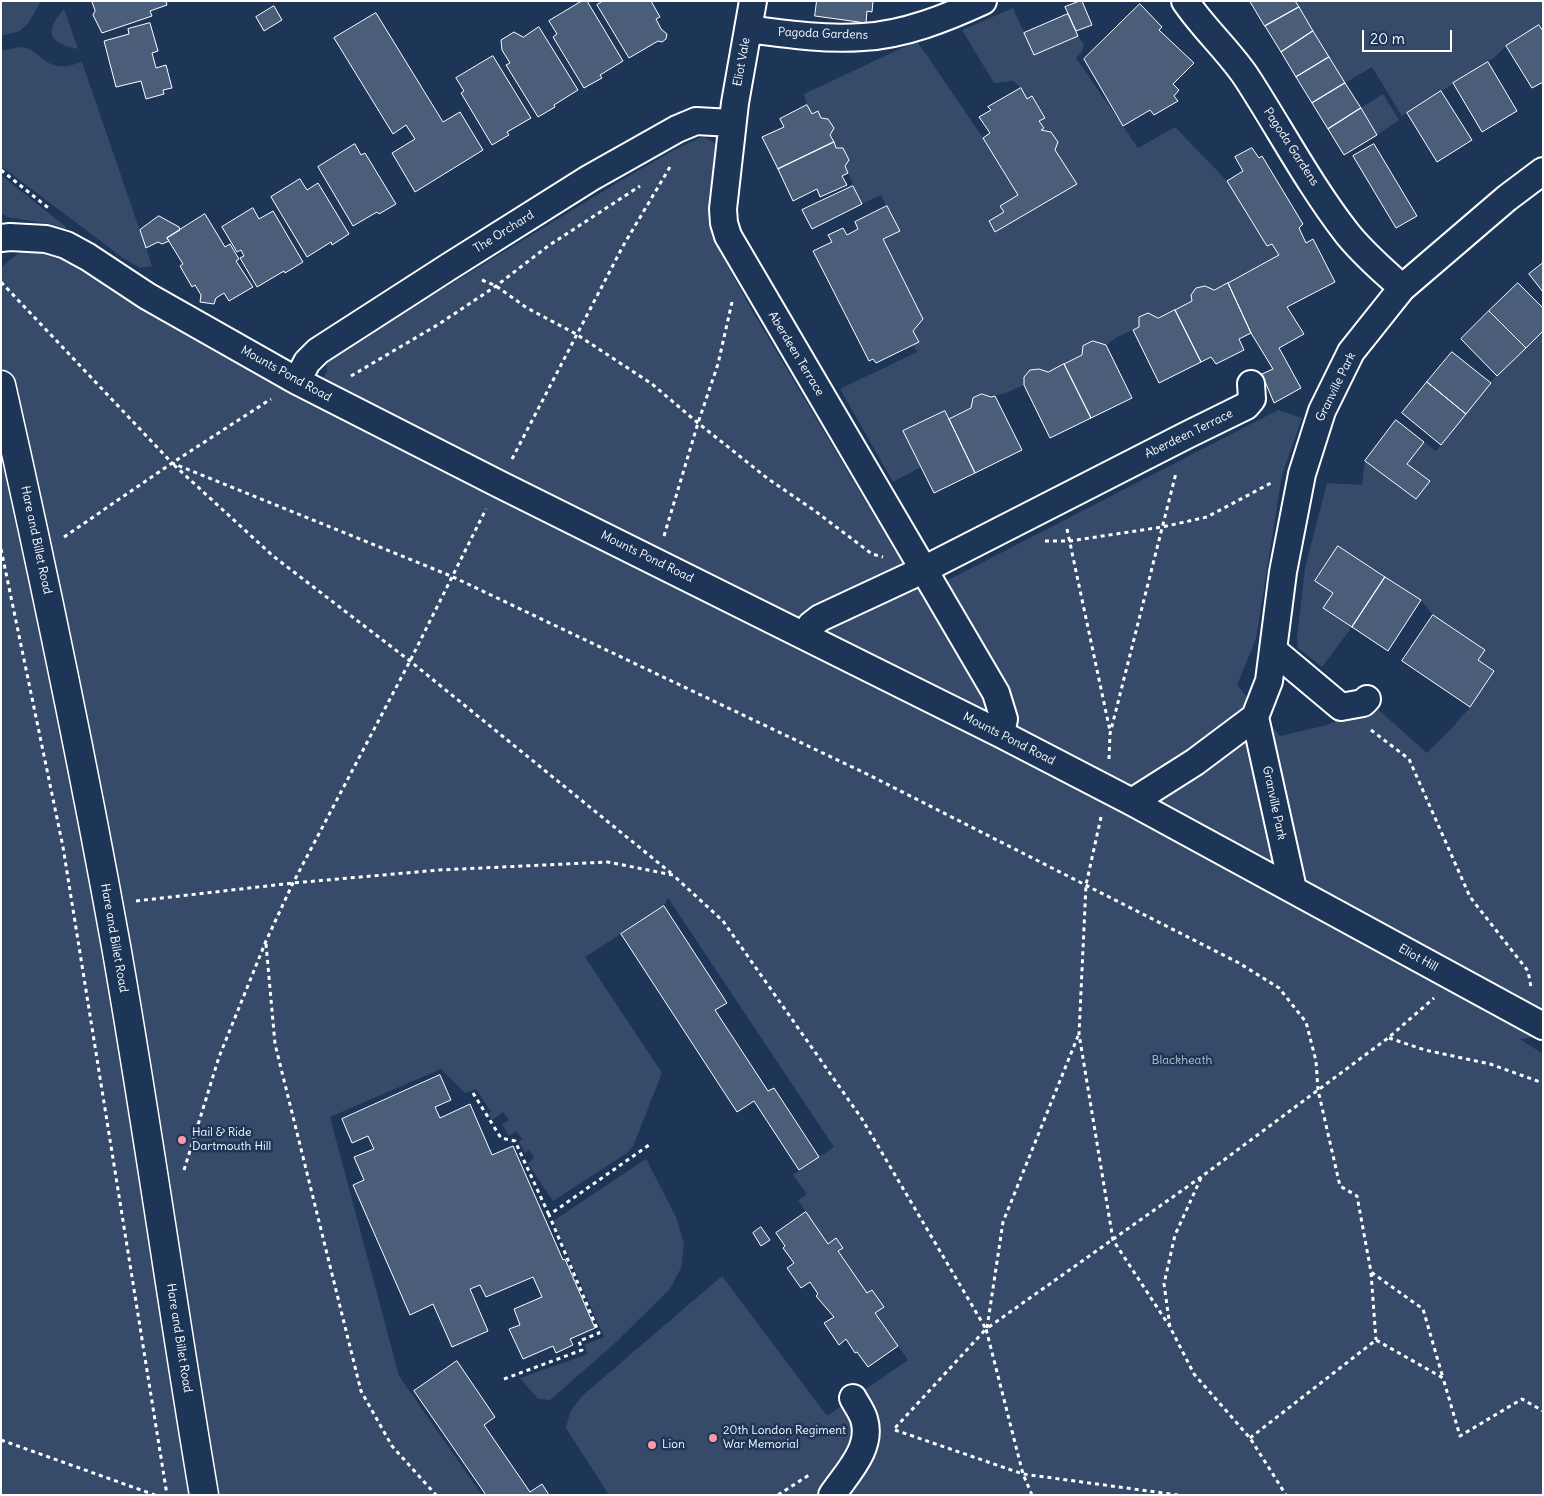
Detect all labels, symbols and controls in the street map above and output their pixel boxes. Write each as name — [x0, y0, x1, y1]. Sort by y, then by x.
scale bar — [1364, 20, 1454, 52]
street label: Pagoda Gardens — [778, 25, 868, 43]
text: 20 m — [1370, 29, 1405, 48]
street label: Eliot Vale — [731, 37, 753, 87]
street label: Pagoda Gardens — [1260, 105, 1322, 189]
street label: The Orchard — [471, 208, 537, 256]
street label: Aberdeen Terrace — [765, 309, 827, 399]
street label: Mounts Pond Road — [238, 343, 334, 405]
street label: Granville Park — [1313, 350, 1359, 424]
street label: Aberdeen Terrace — [1143, 406, 1235, 462]
street label: Hare and Billet Road — [17, 484, 55, 596]
street label: Mounts Pond Road — [598, 528, 696, 586]
street label: Mounts Pond Road — [961, 710, 1057, 768]
street label: Granville Park — [1259, 765, 1289, 841]
street label: Hare and Billet Road — [97, 882, 131, 994]
street label: Eliot Hill — [1396, 941, 1440, 975]
park label: Blackheath — [1152, 1054, 1212, 1068]
place label: Hail & Ride Dartmouth Hill — [192, 1126, 271, 1154]
marker: Hail & Ride Dartmouth Hill — [176, 1134, 188, 1146]
street label: Hare and Billet Road — [163, 1282, 195, 1394]
place label: 20th London Regiment War Memorial — [723, 1424, 846, 1452]
marker: 20th London Regiment War Memorial — [707, 1432, 719, 1444]
place label: Lion — [662, 1438, 685, 1452]
marker: Lion — [646, 1439, 658, 1451]

